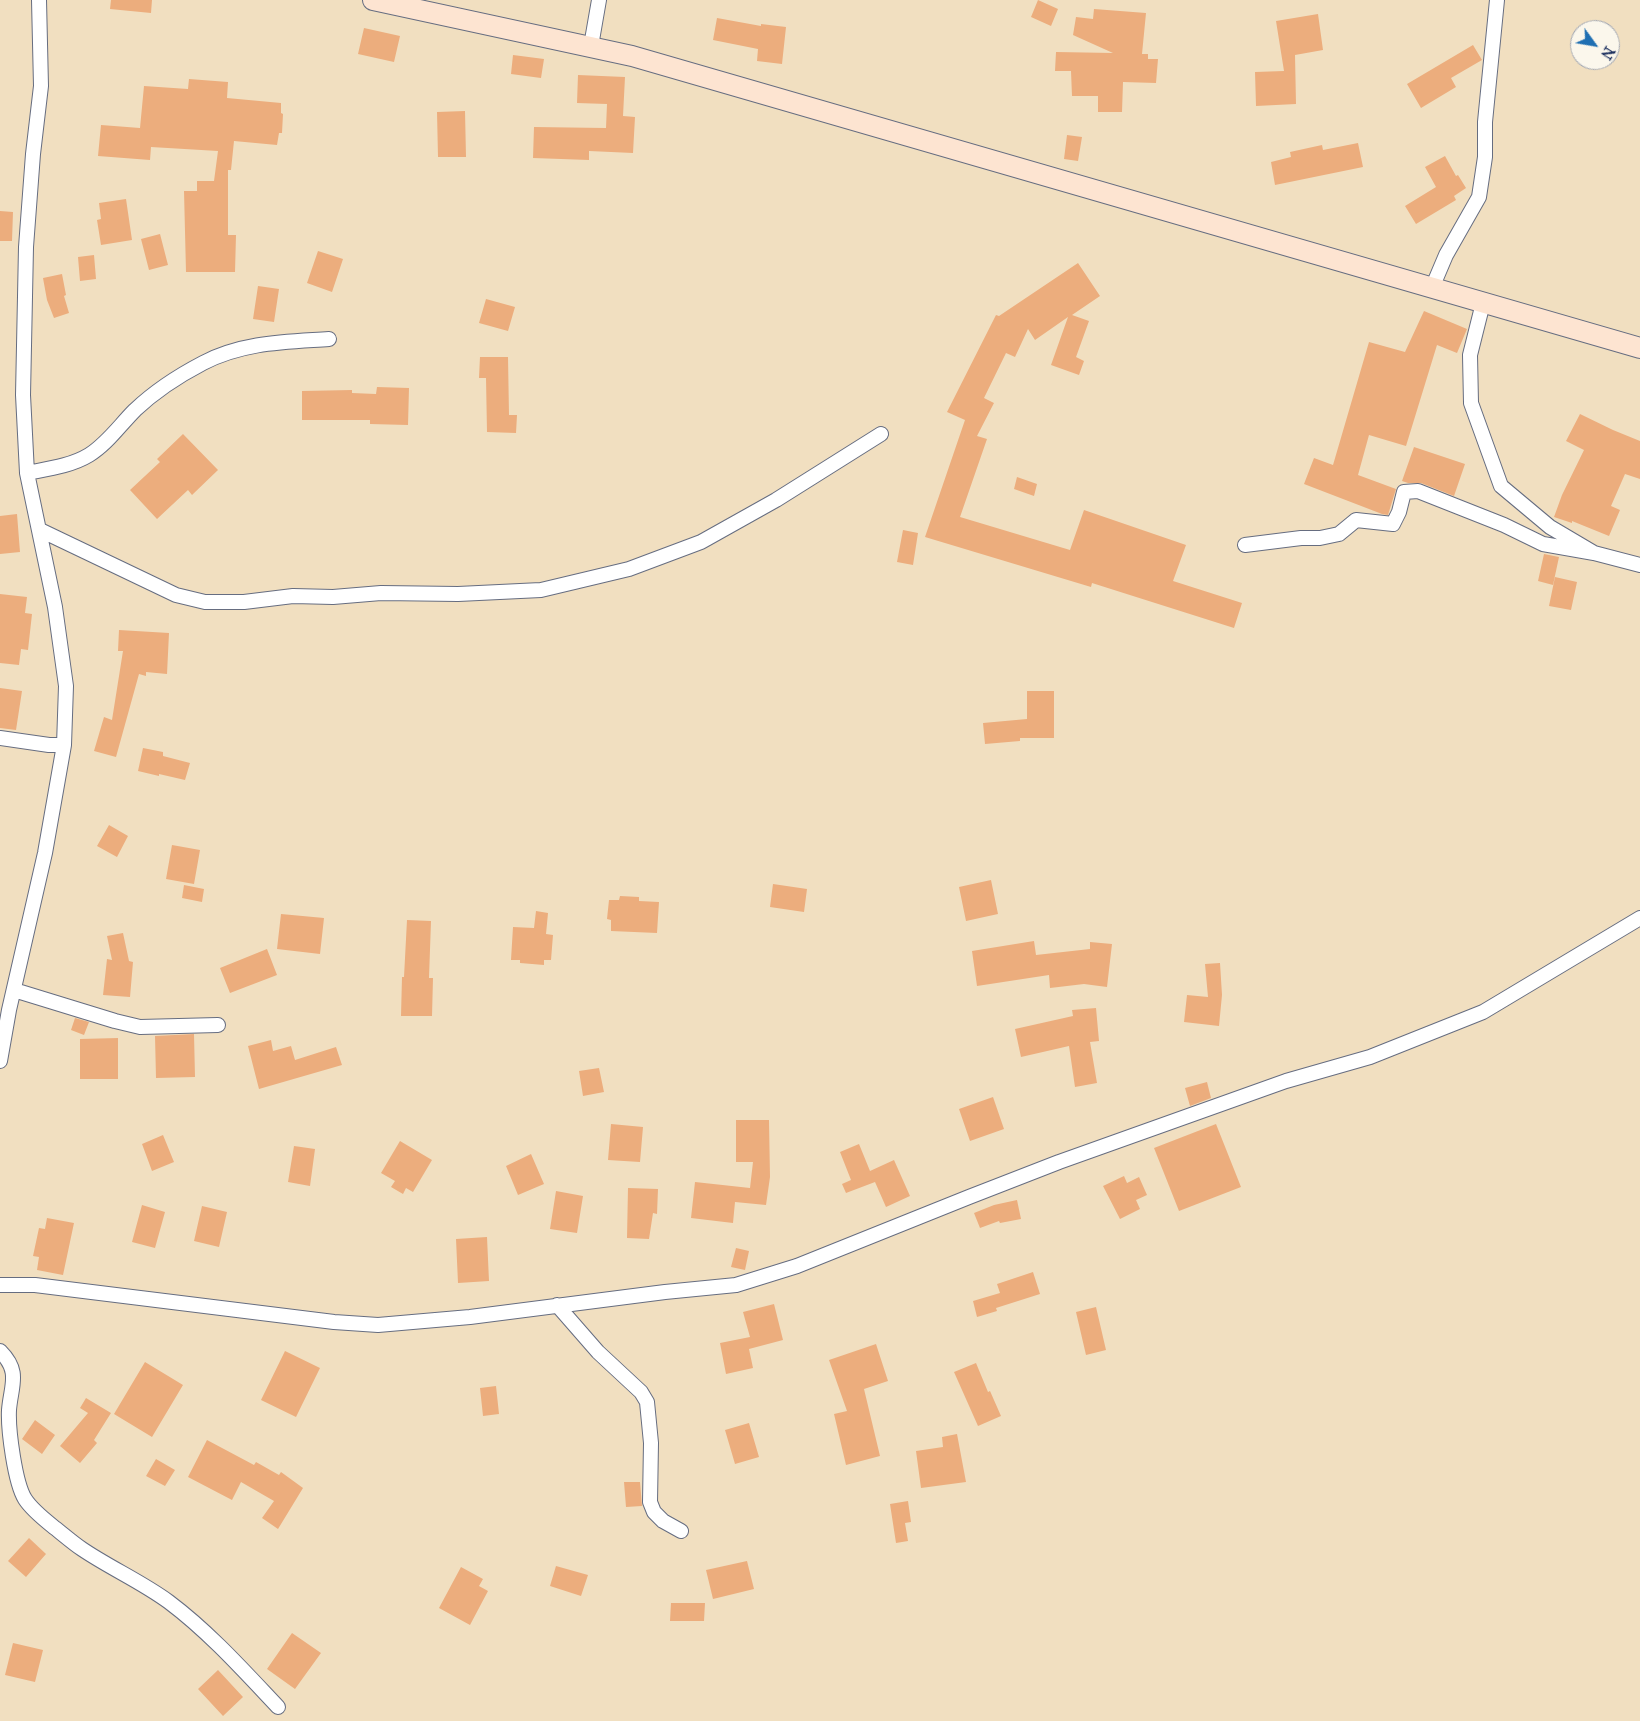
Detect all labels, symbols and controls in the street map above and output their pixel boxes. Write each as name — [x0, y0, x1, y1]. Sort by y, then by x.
north arrow — [1570, 20, 1620, 70]
text: N — [1597, 43, 1618, 62]

